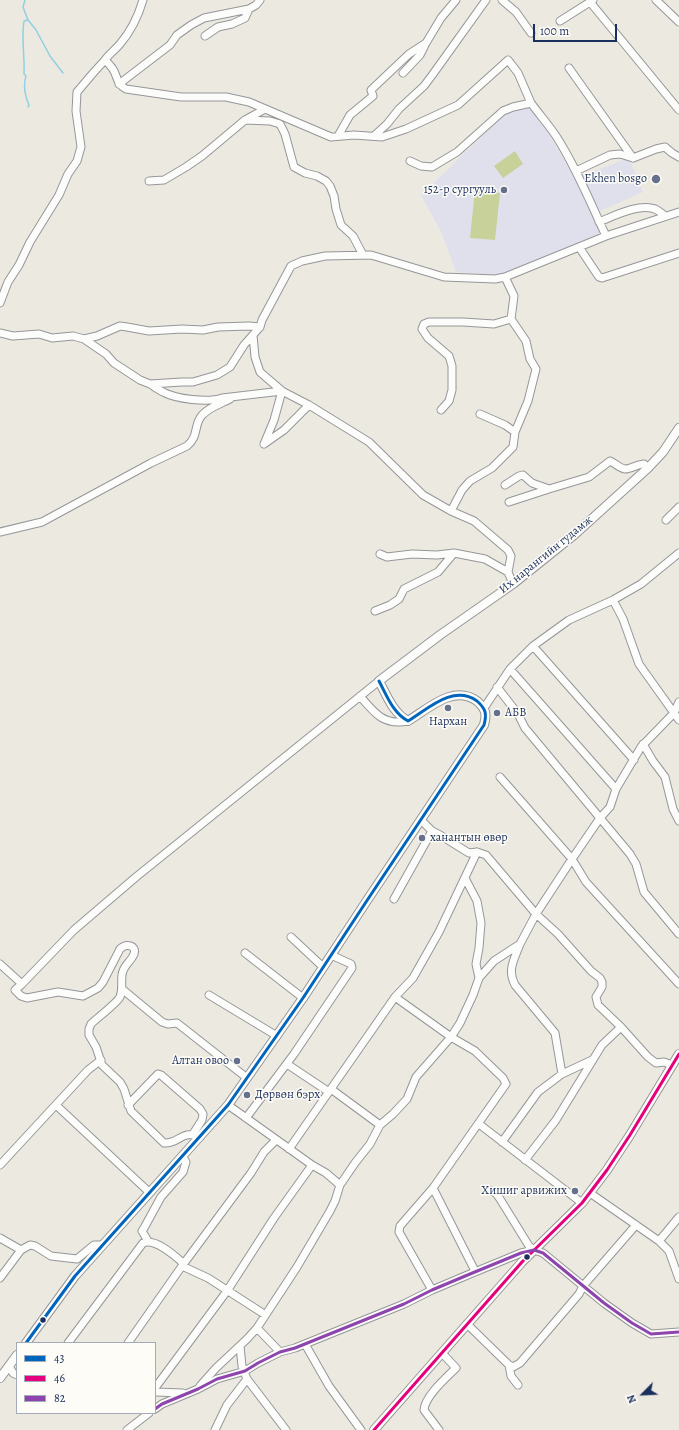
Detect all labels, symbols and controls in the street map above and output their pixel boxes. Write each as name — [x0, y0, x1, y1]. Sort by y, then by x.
scale bar — [535, 16, 619, 42]
text: 100 m — [540, 23, 569, 39]
place label: Ekhen bosgo — [584, 172, 647, 186]
marker: Ekhen bosgo — [650, 173, 662, 185]
place label: 152-р сургууль — [424, 183, 496, 197]
marker: 152-р сургууль — [499, 185, 509, 195]
street label: Их нарангийн гудамж — [496, 513, 596, 597]
marker: Нархан — [443, 703, 453, 713]
place label: АБВ — [505, 706, 526, 720]
marker: АБВ — [492, 708, 502, 718]
place label: Нархан — [429, 715, 467, 729]
place label: ханантын өвөр — [430, 831, 508, 845]
marker: ханантын өвөр — [417, 833, 427, 843]
place label: Алтан овоо — [172, 1054, 229, 1068]
marker: Алтан овоо — [232, 1056, 242, 1066]
place label: Дөрвөн бэрх — [255, 1088, 320, 1102]
marker: Дөрвөн бэрх — [242, 1090, 252, 1100]
place label: Хишиг арвижих — [481, 1184, 567, 1198]
marker: Хишиг арвижих — [570, 1186, 580, 1196]
unlabelled marker — [522, 1252, 532, 1262]
unlabelled marker — [38, 1315, 48, 1325]
legend — [16, 1342, 156, 1414]
text: 43 — [54, 1350, 64, 1366]
text: 46 — [54, 1370, 65, 1386]
north arrow — [623, 1374, 663, 1414]
text: 82 — [54, 1390, 66, 1406]
text: N — [623, 1392, 640, 1406]

